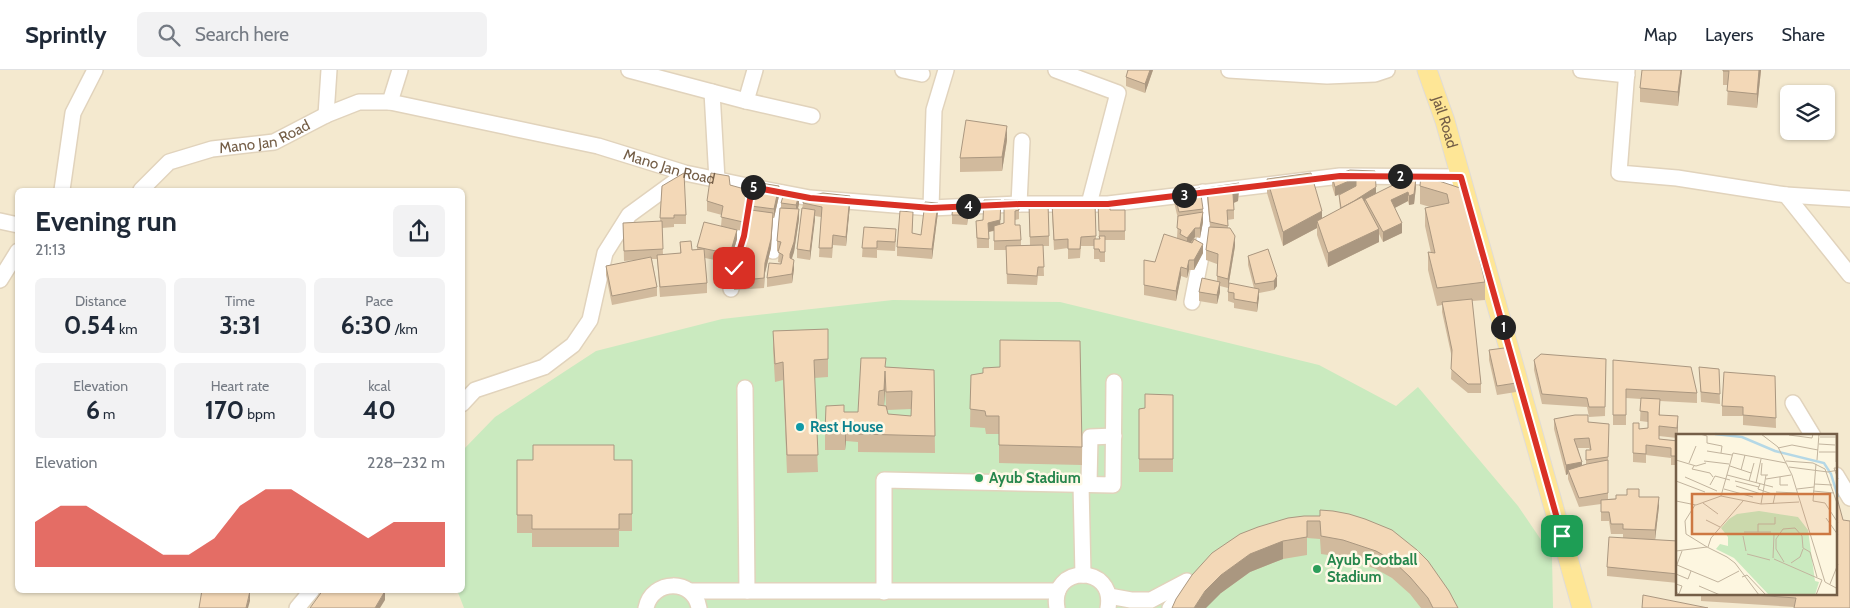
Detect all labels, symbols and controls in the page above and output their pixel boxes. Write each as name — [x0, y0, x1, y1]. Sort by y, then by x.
search box — [137, 12, 487, 57]
text: Sprintly — [25, 20, 107, 49]
icon: search — [155, 21, 183, 49]
text: Search here — [195, 23, 289, 46]
text: Map — [1644, 24, 1677, 46]
text: Layers — [1705, 24, 1754, 46]
text: Share — [1782, 24, 1825, 46]
map controls — [1780, 85, 1835, 140]
button: layers — [1780, 85, 1835, 140]
street label: Jail Road — [1428, 93, 1461, 150]
street label: Mano Jan Road — [218, 116, 313, 157]
street label: Mano Jan Road — [621, 145, 717, 188]
pin: 2 — [1388, 164, 1412, 188]
text: 2 — [1397, 167, 1404, 185]
pin: 5 — [740, 174, 766, 200]
text: 5 — [750, 178, 757, 196]
pin: 3 — [1172, 182, 1196, 208]
text: 3 — [1181, 186, 1188, 204]
pin: 4 — [956, 194, 980, 218]
text: 4 — [964, 197, 973, 215]
text: Evening run — [35, 204, 177, 238]
button: share — [393, 205, 445, 257]
text: 21:13 — [35, 240, 66, 259]
pin — [713, 247, 755, 289]
icon: check — [720, 254, 748, 282]
text: Distance — [75, 292, 126, 310]
text: Time — [225, 292, 255, 310]
text: Pace — [365, 292, 393, 310]
text: 0.54 — [64, 310, 116, 340]
text: 3:31 — [219, 310, 261, 340]
text: 6:30 — [341, 310, 392, 340]
pin: 1 — [1490, 314, 1516, 340]
text: 1 — [1501, 318, 1506, 336]
text: km — [116, 320, 137, 338]
text: /km — [392, 320, 418, 338]
text: Elevation — [73, 377, 128, 395]
text: Heart rate — [211, 377, 269, 395]
text: kcal — [368, 377, 391, 395]
text: 6 — [86, 395, 100, 425]
text: 170 — [205, 395, 244, 425]
text: 40 — [363, 395, 396, 425]
text: m — [100, 405, 115, 423]
text: bpm — [244, 405, 275, 423]
place label: Rest House — [810, 418, 884, 436]
marker: Rest House — [794, 421, 806, 433]
inset map — [1676, 434, 1838, 596]
text: Elevation — [35, 453, 98, 472]
text: 228–232 m — [367, 453, 445, 472]
place label: Ayub Stadium — [989, 469, 1081, 487]
marker: Ayub Stadium — [973, 472, 985, 484]
pin — [1541, 515, 1583, 557]
icon: arrive — [1548, 522, 1576, 550]
place label: Ayub Football Stadium — [1327, 551, 1418, 586]
marker: Ayub Football Stadium — [1311, 563, 1323, 575]

